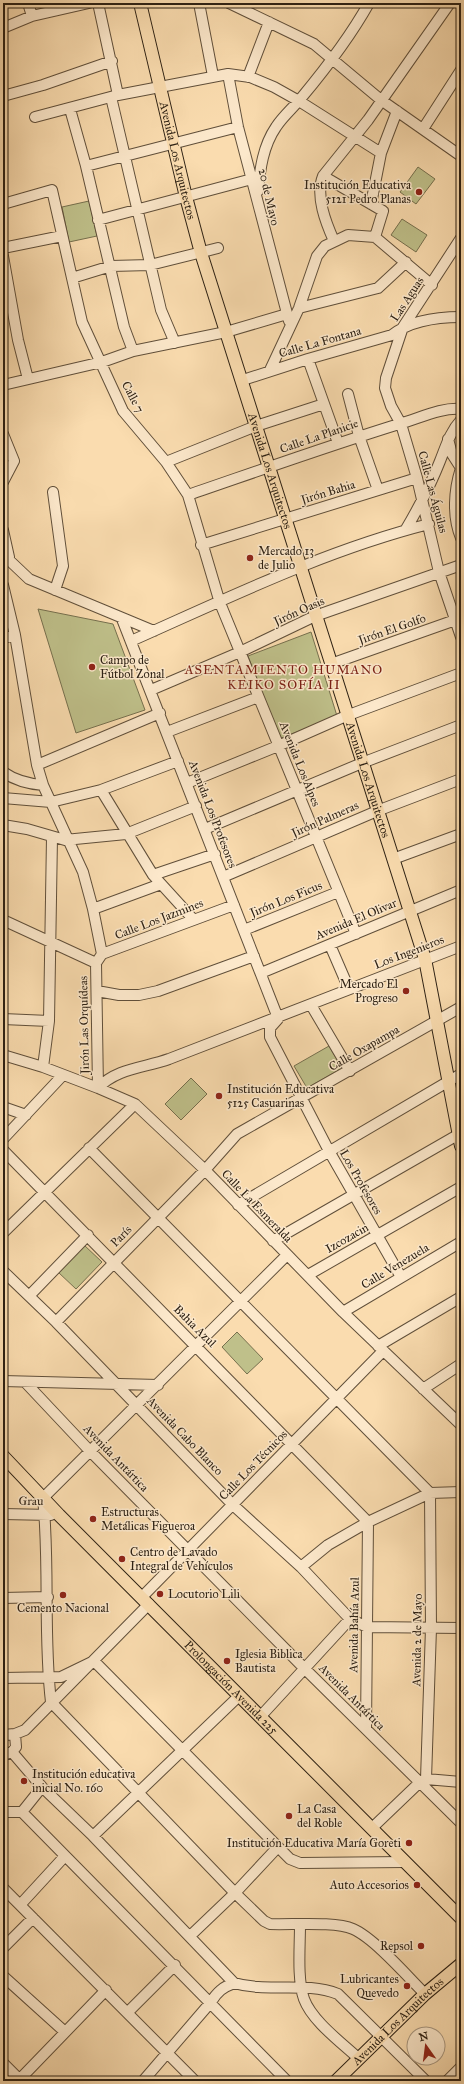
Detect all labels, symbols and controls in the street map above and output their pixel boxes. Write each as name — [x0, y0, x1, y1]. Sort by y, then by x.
street label: Avenida Los Arquitectos — [156, 99, 199, 221]
street label: 20 de Mayo — [256, 167, 282, 227]
place label: Institución Educativa 5121 Pedro Planas — [304, 178, 412, 206]
marker: Institución Educativa 5121 Pedro Planas — [414, 187, 424, 197]
street label: Las Aguas — [387, 274, 427, 325]
street label: Calle La Fontana — [277, 323, 364, 360]
street label: Calle 7 — [119, 379, 147, 415]
street label: Avenida Los Arquitectos — [245, 410, 295, 531]
street label: Calle La Planicie — [278, 416, 360, 456]
street label: Calle Las Águilas — [414, 449, 452, 535]
street label: Jirón Bahia — [297, 477, 358, 508]
place label: Mercado 13 de Julio — [258, 544, 314, 573]
marker: Mercado 13 de Julio — [245, 553, 255, 563]
street label: Jirón Oasis — [270, 594, 327, 630]
street label: Jirón El Golfo — [355, 611, 428, 649]
place label: Campo de Fútbol Zonal — [100, 653, 165, 681]
marker: Campo de Fútbol Zonal — [87, 662, 97, 672]
district label: ASENTAMIENTO HUMANO KEIKO SOFÍA II — [184, 662, 383, 693]
street label: Avenida Los Alpes — [276, 719, 323, 808]
street label: Avenida Los Arquitectos — [343, 719, 393, 839]
street label: Avenida Los Profesores — [186, 757, 240, 870]
street label: Jirón Palmeras — [288, 798, 361, 842]
street label: Jirón Los Ficus — [246, 878, 325, 922]
street label: Avenida El Olivar — [312, 895, 399, 943]
street label: Calle Los Jazmines — [113, 896, 206, 943]
street label: Los Ingenieros — [372, 932, 446, 973]
street label: Jirón Las Orquídeas — [76, 976, 93, 1076]
place label: Mercado El Progreso — [340, 977, 399, 1006]
marker: Mercado El Progreso — [401, 986, 411, 996]
street label: Calle Oxapampa — [326, 1022, 403, 1074]
place label: Institución Educativa 5125 Casuarinas — [227, 1082, 335, 1110]
marker: Institución Educativa 5125 Casuarinas — [214, 1091, 224, 1101]
street label: Los Profesores — [337, 1147, 385, 1217]
street label: Calle La Esmeralda — [219, 1167, 296, 1246]
street label: Izcozacin — [323, 1220, 371, 1256]
street label: París — [108, 1223, 134, 1249]
street label: Calle Venezuela — [359, 1240, 432, 1292]
street label: Bahia Azul — [171, 1302, 220, 1351]
street label: Avenida Cabo Blanco — [143, 1393, 226, 1478]
street label: Avenida Antártica — [80, 1421, 152, 1495]
street label: Calle Los Técnicos — [216, 1427, 290, 1503]
street label: Grau — [19, 1494, 44, 1508]
place label: Estructuras Metálicas Figueroa — [101, 1505, 196, 1534]
marker: Estructuras Metálicas Figueroa — [88, 1514, 98, 1524]
place label: Centro de Lavado Integral de Vehículos — [130, 1545, 233, 1574]
marker: Centro de Lavado Integral de Vehículos — [117, 1554, 127, 1564]
street label: Avenida Bahía Azul — [346, 1576, 362, 1674]
place label: Locutorio Lili — [168, 1587, 241, 1601]
marker: Locutorio Lili — [155, 1589, 165, 1599]
marker: Cemento Nacional — [58, 1590, 68, 1600]
street label: Avenida 2 de Mayo — [409, 1594, 425, 1687]
place label: Cemento Nacional — [17, 1601, 110, 1615]
street label: Prolongación Avenida 225 — [181, 1638, 281, 1737]
place label: Iglesia Biblica Bautista — [235, 1647, 304, 1675]
marker: Iglesia Biblica Bautista — [222, 1656, 232, 1666]
street label: Avenida Antártica — [315, 1660, 389, 1734]
place label: Institución educativa inicial No. 160 — [32, 1767, 136, 1795]
marker: Institución educativa inicial No. 160 — [19, 1776, 29, 1786]
place label: La Casa del Roble — [297, 1802, 342, 1830]
marker: La Casa del Roble — [284, 1811, 294, 1821]
place label: Institución Educativa María Goreti — [227, 1836, 402, 1850]
marker: Institución Educativa María Goreti — [404, 1838, 414, 1848]
place label: Auto Accesorios — [329, 1878, 409, 1892]
marker: Auto Accesorios — [412, 1880, 422, 1890]
place label: Repsol — [380, 1939, 414, 1953]
marker: Repsol — [416, 1941, 426, 1951]
place label: Lubricantes Quevedo — [340, 1972, 399, 2000]
street label: Avenida Los Arquitectos — [349, 1975, 446, 2069]
marker: Lubricantes Quevedo — [402, 1981, 412, 1991]
north arrow — [406, 2026, 446, 2066]
text: N — [418, 2029, 430, 2044]

